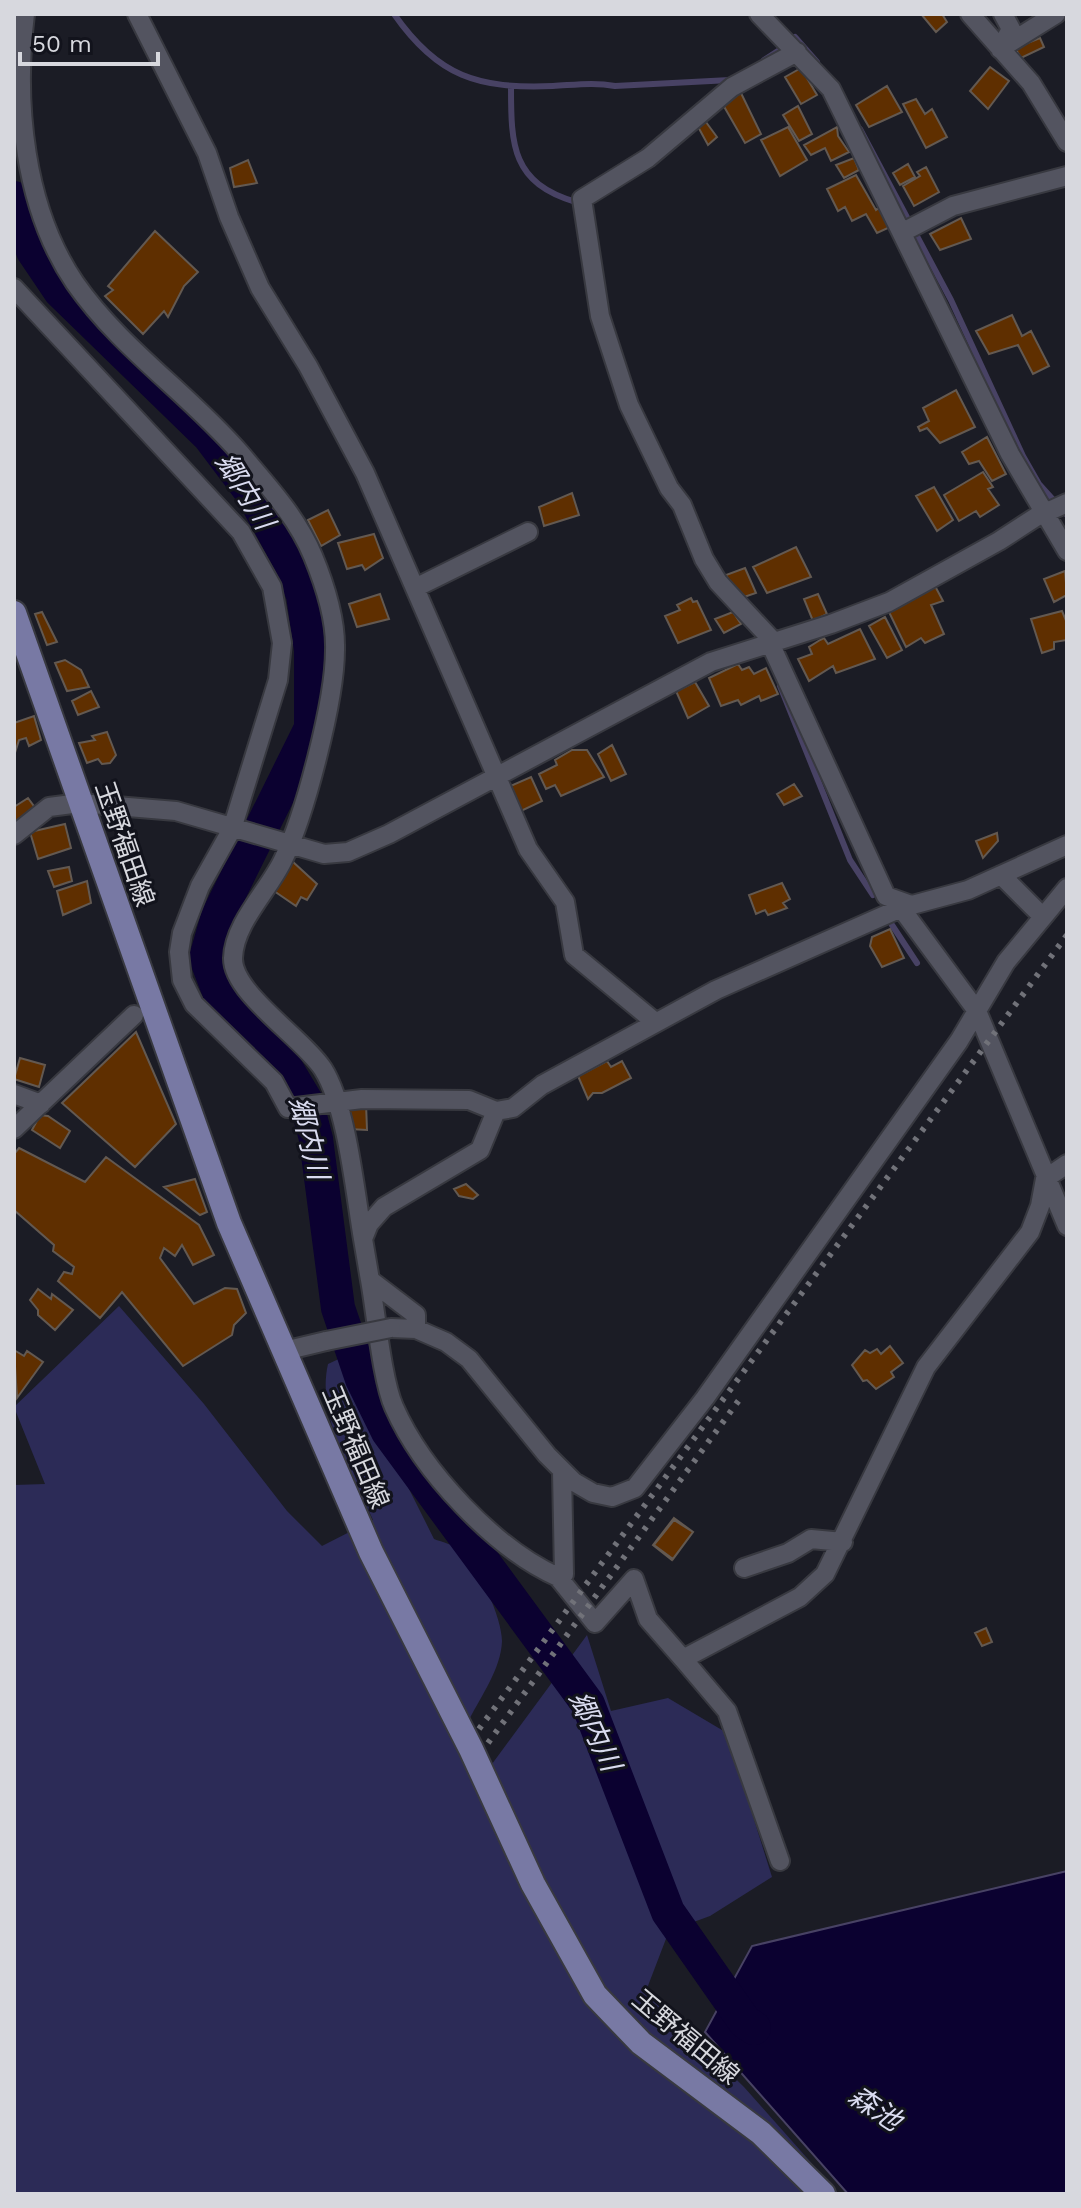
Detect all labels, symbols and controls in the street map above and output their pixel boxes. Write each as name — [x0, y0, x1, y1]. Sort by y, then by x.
scale bar — [20, 16, 158, 66]
text: 50 m — [32, 30, 92, 58]
water label: 郷内川 — [209, 447, 283, 538]
street label: 玉野福田線 — [90, 778, 160, 910]
water label: 郷内川 — [283, 1093, 336, 1186]
street label: 玉野福田線 — [317, 1381, 395, 1513]
water label: 郷内川 — [562, 1686, 629, 1779]
street label: 玉野福田線 — [627, 1984, 745, 2090]
water label: 森池 — [843, 2079, 910, 2139]

